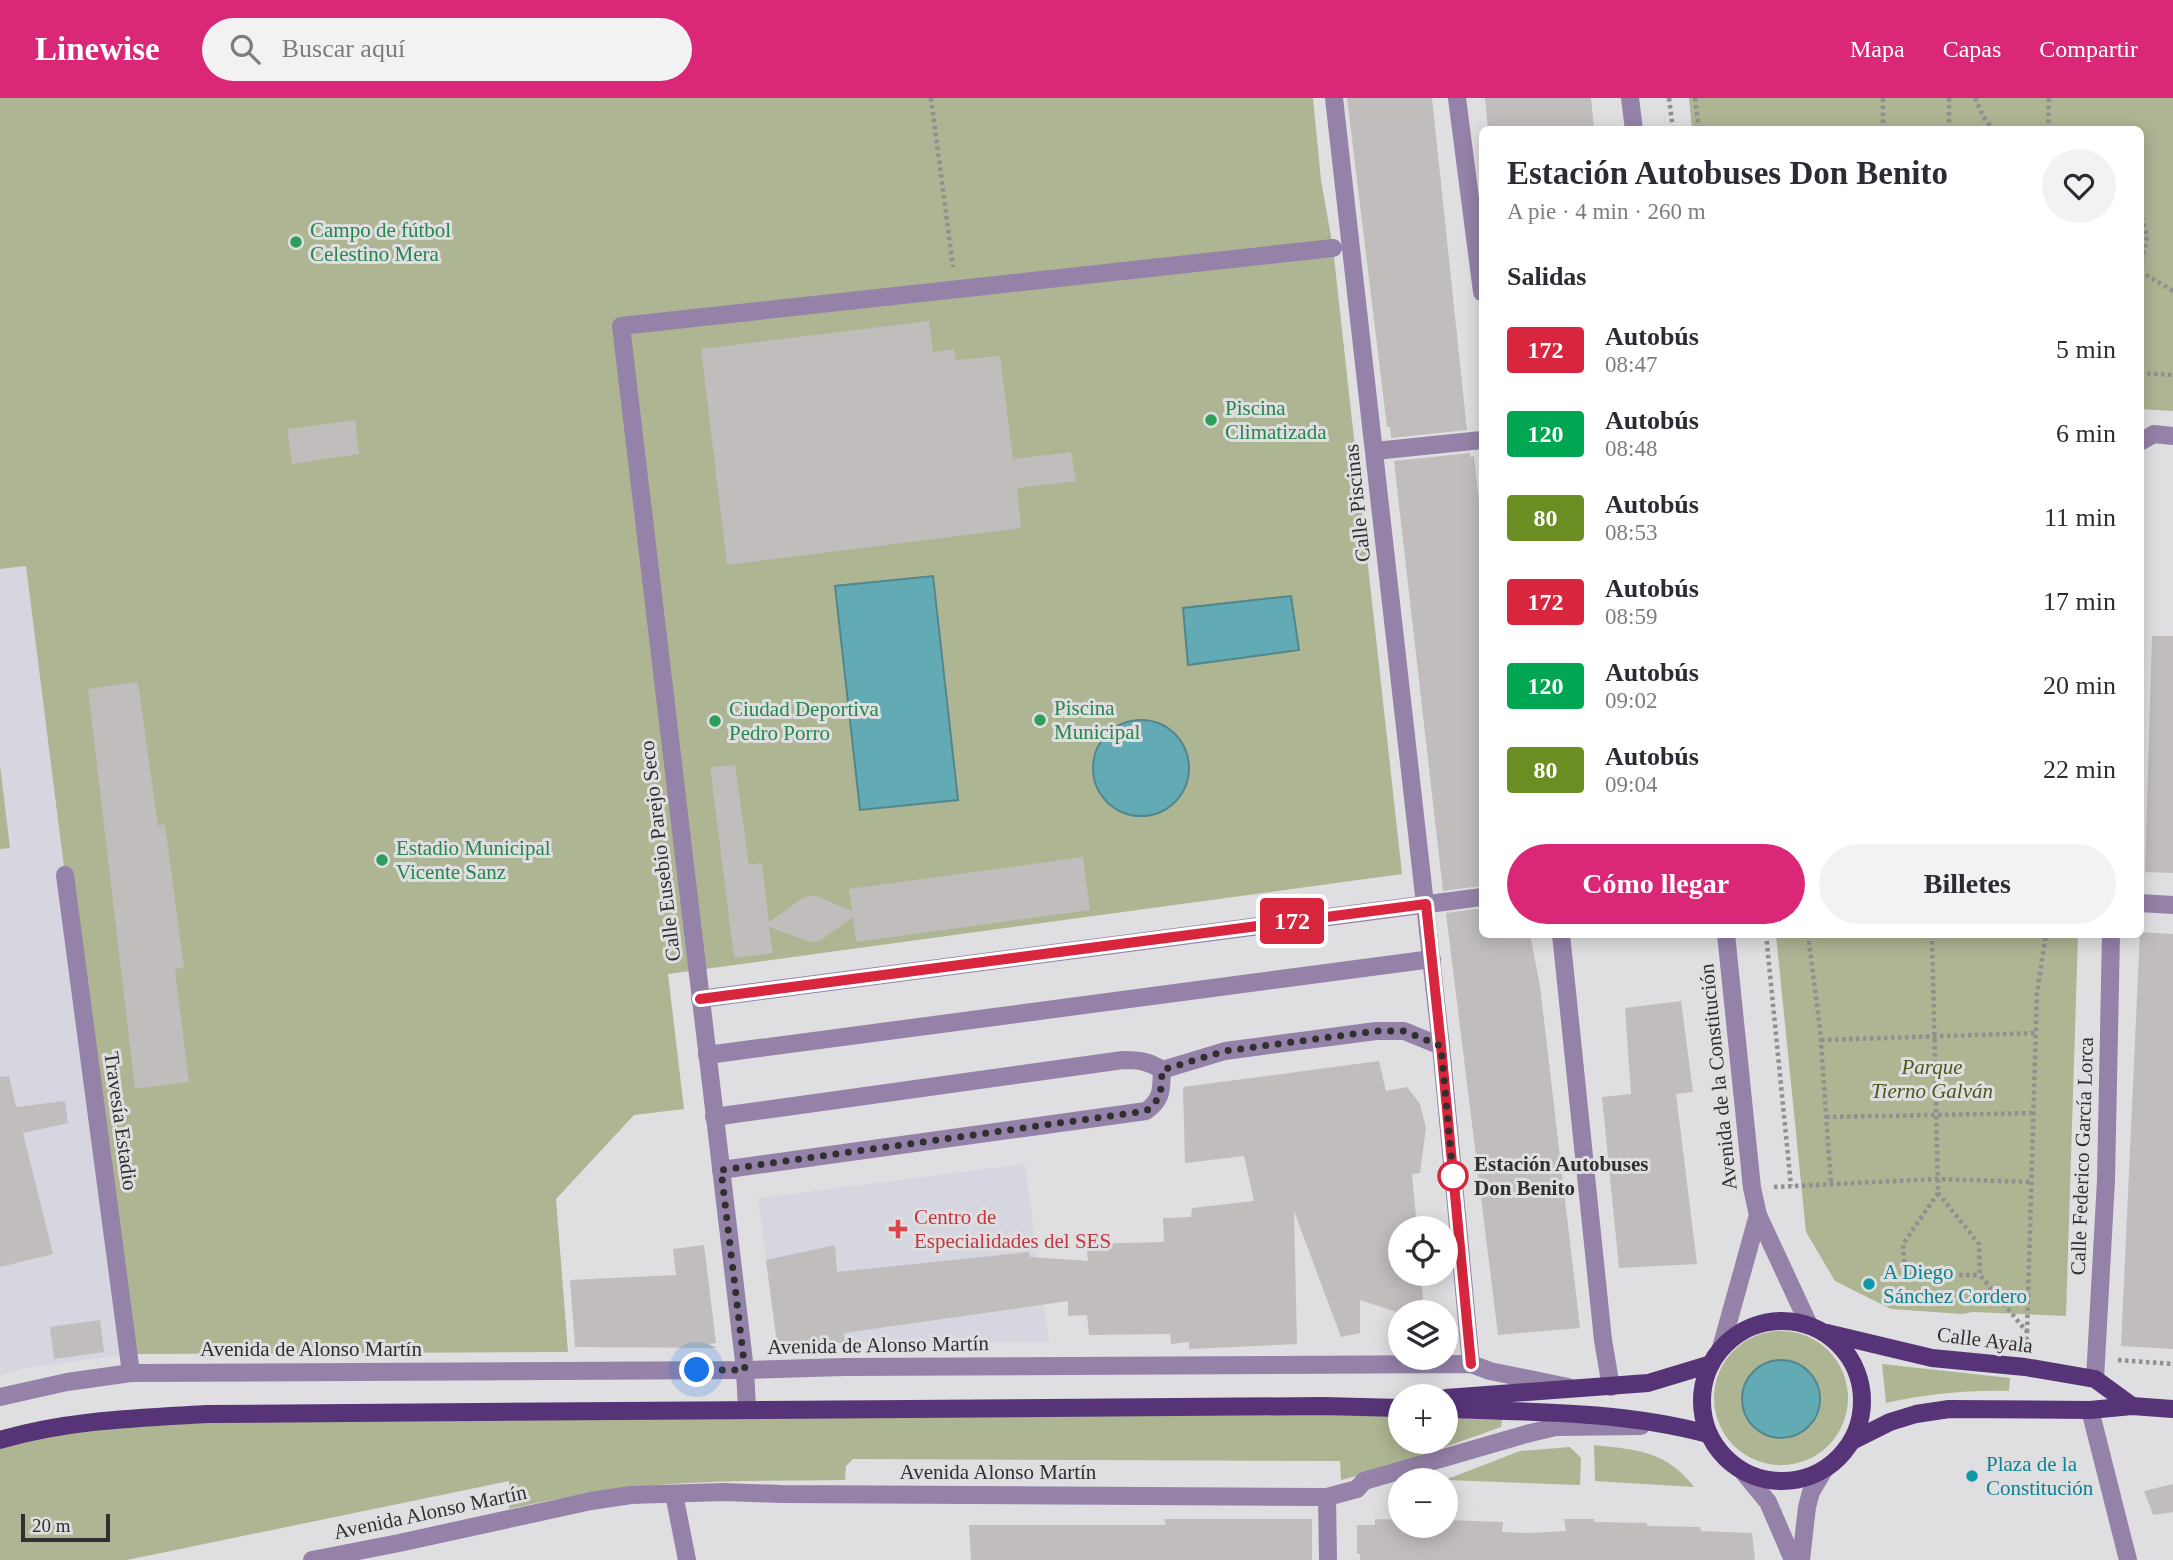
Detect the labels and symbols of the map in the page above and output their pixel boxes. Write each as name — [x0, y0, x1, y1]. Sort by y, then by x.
place label: Campo de fútbol Celestino Mera — [310, 218, 451, 266]
marker: Campo de fútbol Celestino Mera — [288, 234, 304, 250]
place label: Piscina Climatizada — [1225, 396, 1327, 444]
marker: Piscina Climatizada — [1203, 412, 1219, 428]
street label: Calle Piscinas — [1339, 443, 1375, 563]
place label: Piscina Municipal — [1054, 696, 1140, 744]
place label: Ciudad Deportiva Pedro Porro — [729, 697, 880, 745]
marker: Piscina Municipal — [1032, 712, 1048, 728]
marker: Ciudad Deportiva Pedro Porro — [707, 713, 723, 729]
street label: Calle Eusebio Parejo Seco — [635, 739, 685, 963]
place label: Estadio Municipal Vicente Sanz — [396, 836, 551, 884]
marker: Estadio Municipal Vicente Sanz — [374, 852, 390, 868]
line badge: 172 — [1252, 898, 1332, 944]
street label: Avenida de la Constitución — [1694, 962, 1742, 1191]
street label: Calle Federico García Lorca — [2066, 1036, 2098, 1276]
street label: Travesía Estadio — [99, 1050, 143, 1192]
park label: Parque Tierno Galván — [1871, 1055, 1993, 1103]
place label: Estación Autobuses Don Benito — [1474, 1152, 1648, 1200]
marker: Estación Autobuses Don Benito — [1438, 1161, 1468, 1191]
place label: Centro de Especialidades del SES — [914, 1205, 1111, 1253]
marker: Centro de Especialidades del SES — [888, 1219, 908, 1239]
place label: A Diego Sánchez Cordero — [1883, 1260, 2027, 1308]
marker: A Diego Sánchez Cordero — [1861, 1276, 1877, 1292]
street label: Calle Ayala — [1936, 1322, 2035, 1358]
street label: Avenida de Alonso Martín — [767, 1331, 990, 1359]
street label: Avenida de Alonso Martín — [200, 1337, 422, 1361]
your location — [679, 1352, 714, 1387]
place label: Plaza de la Constitución — [1986, 1452, 2094, 1500]
street label: Avenida Alonso Martín — [900, 1460, 1097, 1484]
marker: Plaza de la Constitución — [1964, 1468, 1980, 1484]
street label: Avenida Alonso Martín — [331, 1480, 529, 1544]
scale bar — [21, 1511, 110, 1543]

